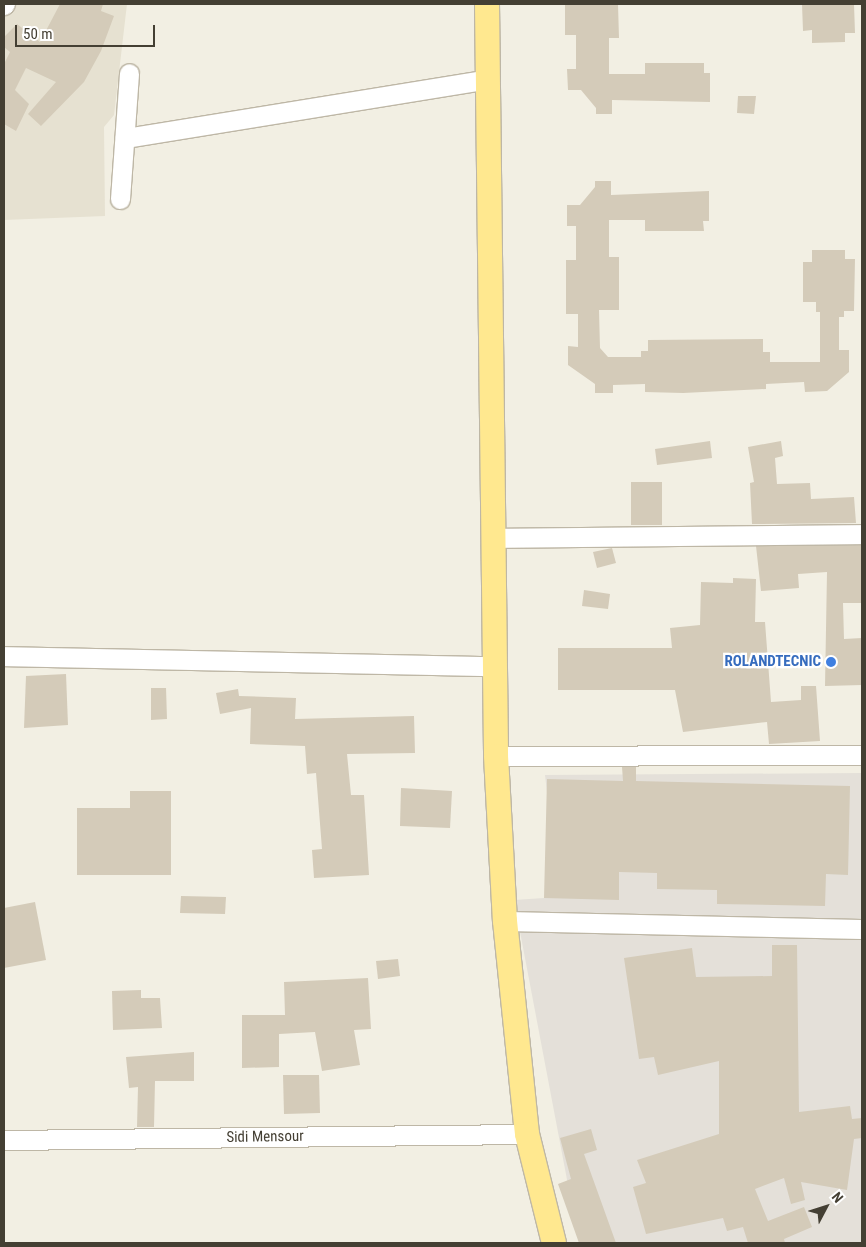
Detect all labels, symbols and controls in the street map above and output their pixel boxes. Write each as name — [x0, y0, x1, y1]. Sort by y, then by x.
scale bar — [18, 15, 158, 47]
text: 50 m — [23, 25, 53, 43]
place label: ROLANDTECNIC — [725, 653, 821, 671]
marker: ROLANDTECNIC — [825, 656, 837, 668]
street label: Sidi Mensour — [226, 1127, 304, 1147]
north arrow — [801, 1182, 851, 1232]
text: N — [829, 1189, 846, 1206]

